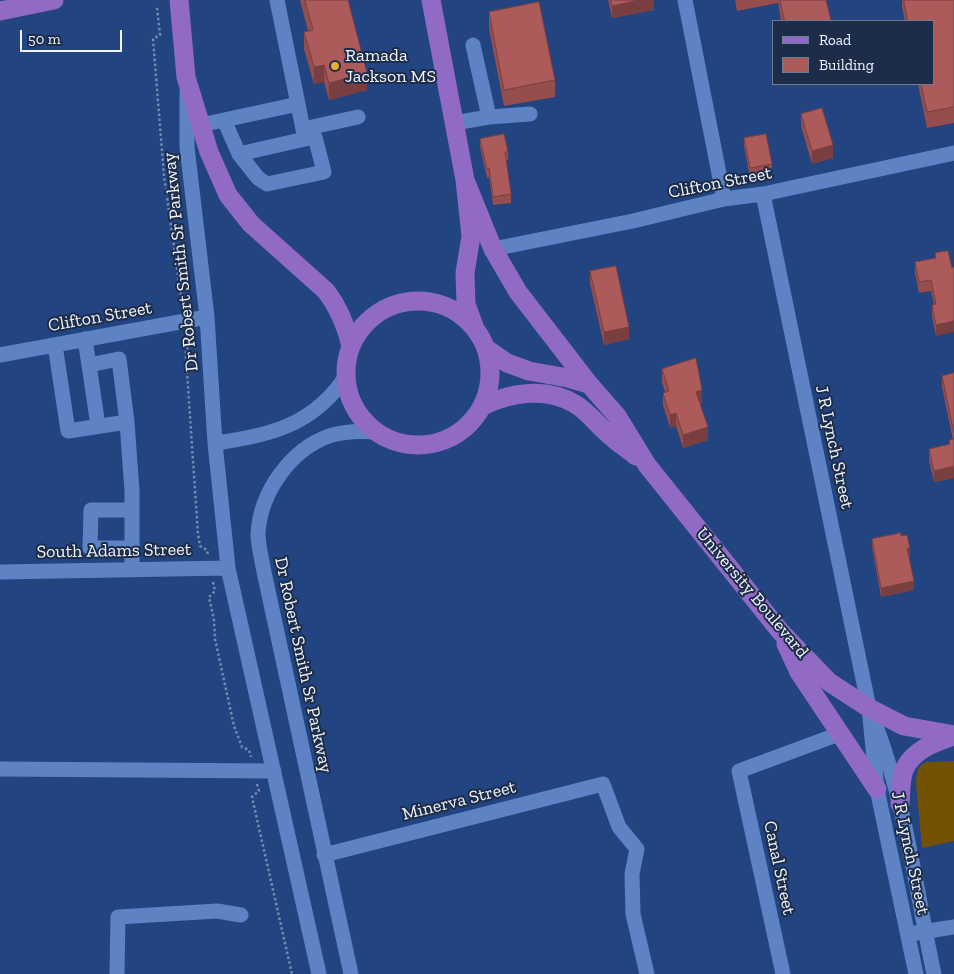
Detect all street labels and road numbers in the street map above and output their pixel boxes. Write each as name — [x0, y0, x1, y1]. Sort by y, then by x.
street label: Dr Robert Smith Sr Parkway — [159, 151, 203, 373]
street label: Clifton Street — [666, 162, 774, 204]
street label: Clifton Street — [46, 297, 154, 337]
street label: J R Lynch Street — [810, 383, 858, 511]
street label: University Boulevard — [691, 523, 813, 663]
street label: South Adams Street — [36, 539, 192, 563]
street label: Dr Robert Smith Sr Parkway — [270, 555, 336, 775]
street label: Minerva Street — [400, 776, 518, 826]
street label: J R Lynch Street — [886, 789, 934, 917]
street label: Canal Street — [758, 819, 800, 917]

